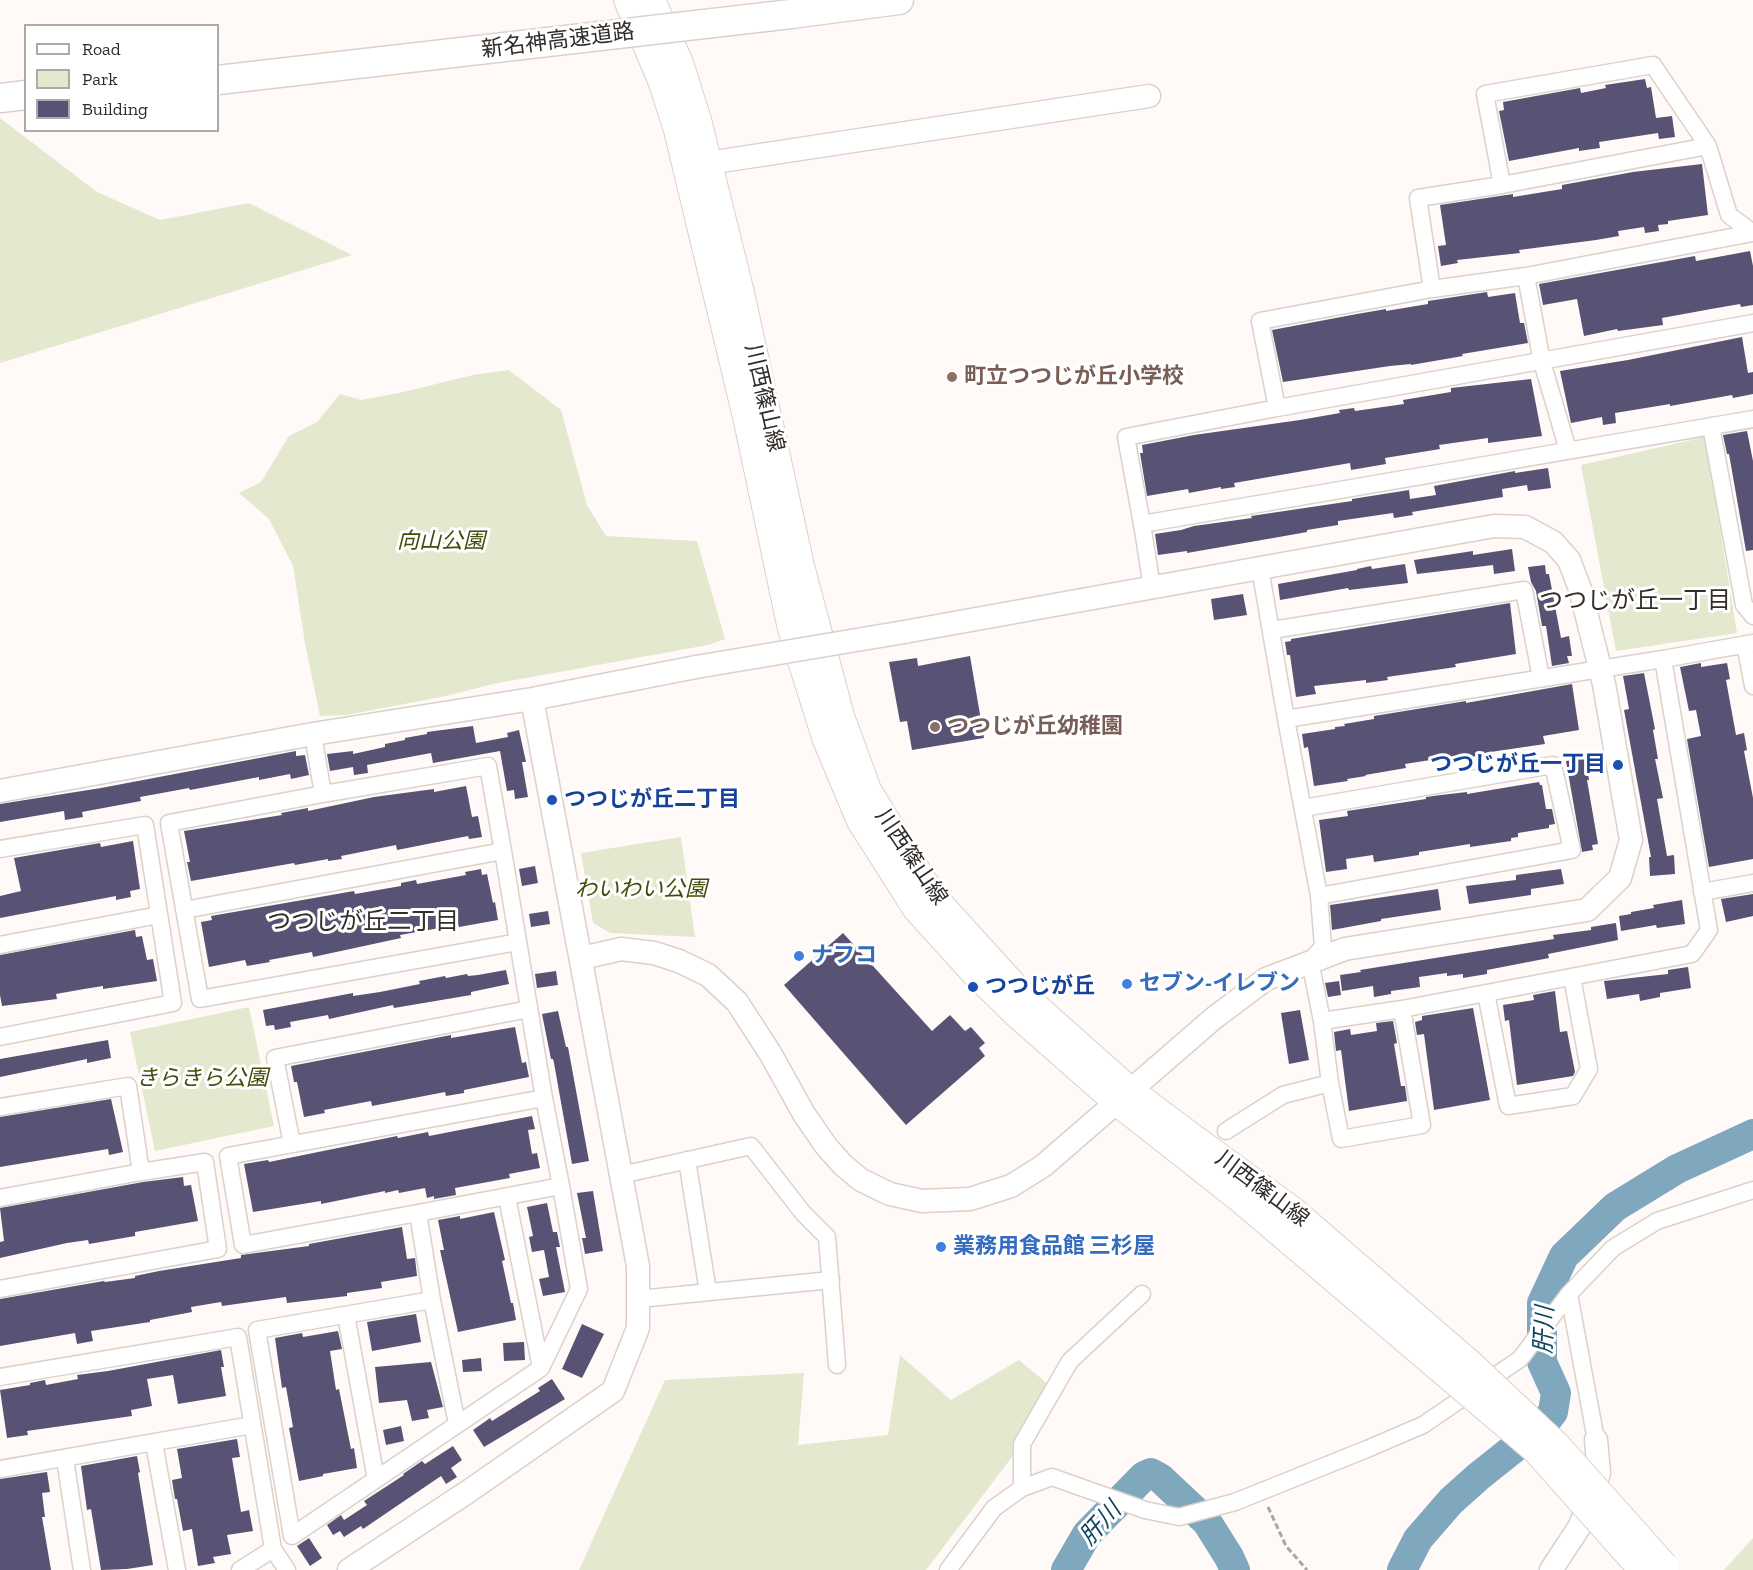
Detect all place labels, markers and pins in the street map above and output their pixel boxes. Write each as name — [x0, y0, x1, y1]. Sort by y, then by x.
place label: 町立つつじが丘小学校 — [964, 364, 1184, 390]
marker: 町立つつじが丘小学校 — [945, 370, 959, 384]
place label: つつじが丘幼稚園 — [947, 714, 1123, 740]
marker: つつじが丘幼稚園 — [928, 720, 942, 734]
place label: つつじが丘一丁目 — [1430, 752, 1606, 778]
marker: つつじが丘一丁目 — [1611, 758, 1625, 772]
place label: つつじが丘二丁目 — [564, 787, 740, 813]
marker: つつじが丘二丁目 — [545, 793, 559, 807]
place label: ナフコ — [811, 943, 877, 969]
marker: ナフコ — [792, 949, 806, 963]
place label: セブン-イレブン — [1139, 971, 1300, 997]
place label: つつじが丘 — [985, 974, 1095, 1000]
marker: セブン-イレブン — [1120, 977, 1134, 991]
marker: つつじが丘 — [966, 980, 980, 994]
place label: 業務用食品館 三杉屋 — [953, 1234, 1155, 1260]
marker: 業務用食品館 三杉屋 — [934, 1240, 948, 1254]

